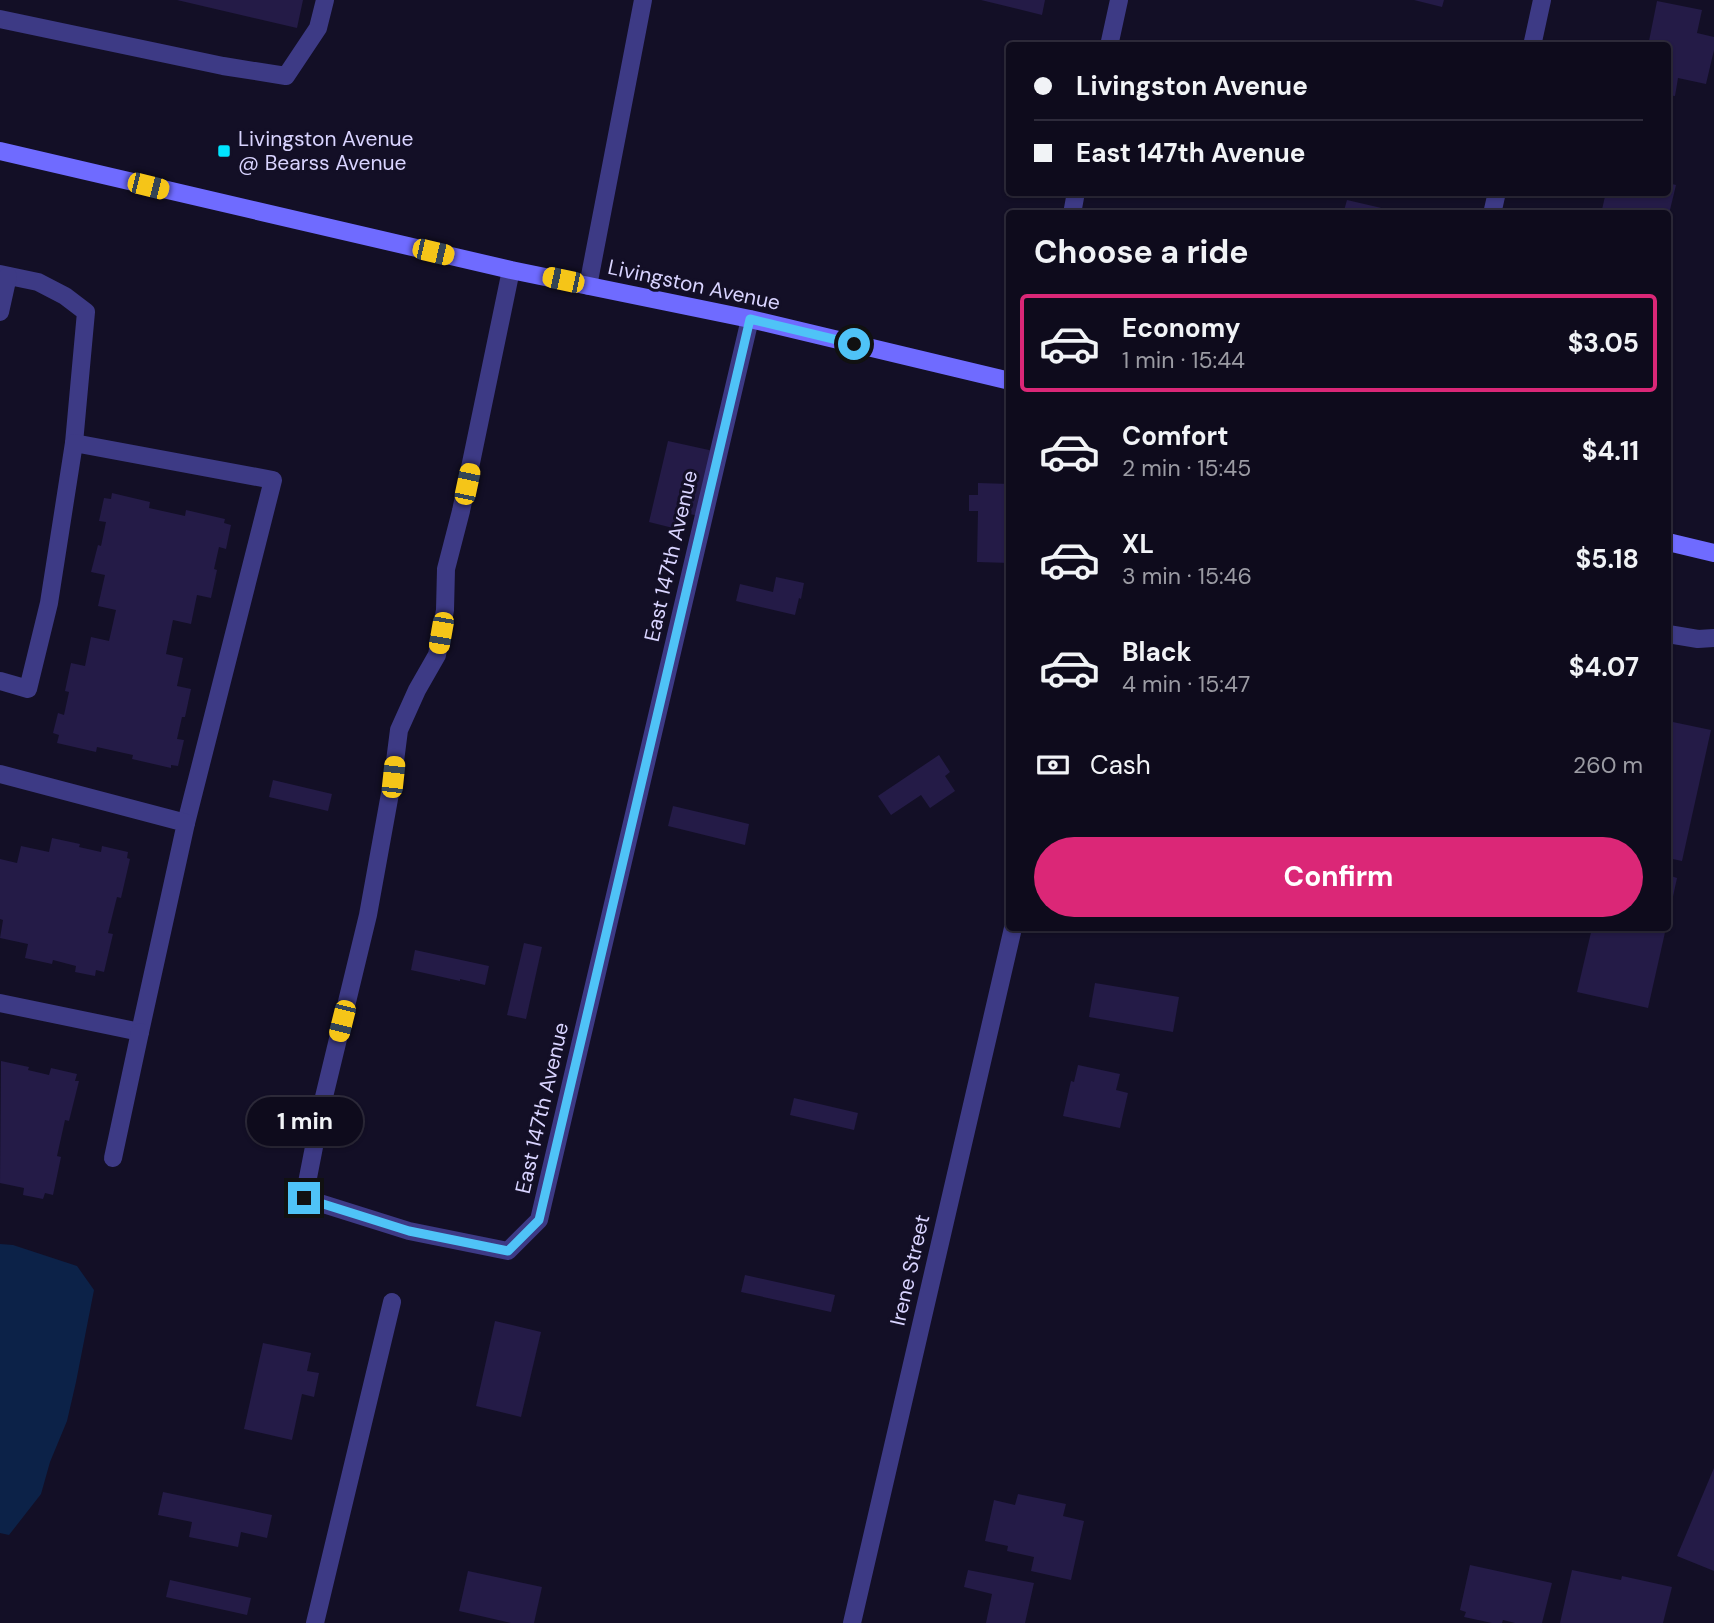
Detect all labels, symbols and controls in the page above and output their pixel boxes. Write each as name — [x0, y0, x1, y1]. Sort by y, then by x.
text: Livingston Avenue — [1076, 69, 1308, 103]
place label: Livingston Avenue @ Bearss Avenue — [238, 125, 414, 177]
text: East 147th Avenue — [1076, 136, 1305, 170]
marker: Livingston Avenue @ Bearss Avenue — [216, 143, 232, 159]
car — [126, 171, 171, 201]
text: Choose a ride — [1034, 231, 1249, 273]
car — [411, 237, 456, 267]
street label: Livingston Avenue — [605, 253, 783, 317]
car — [541, 265, 586, 295]
text: Economy — [1122, 311, 1240, 345]
icon: car — [1038, 312, 1101, 375]
text: $3.05 — [1568, 326, 1639, 360]
route start — [838, 328, 870, 360]
text: 1 min · 15:44 — [1122, 345, 1245, 375]
text: Comfort — [1122, 419, 1228, 453]
icon: car — [1038, 420, 1101, 483]
text: $4.11 — [1582, 434, 1639, 468]
text: 2 min · 15:45 — [1122, 453, 1251, 483]
car — [453, 461, 482, 507]
street label: East 147th Avenue — [638, 468, 704, 644]
text: XL — [1122, 527, 1154, 561]
icon: car — [1038, 528, 1101, 591]
text: $5.18 — [1576, 542, 1639, 576]
text: 3 min · 15:46 — [1122, 561, 1252, 591]
car — [428, 610, 455, 656]
text: Black — [1122, 635, 1192, 669]
icon: car — [1038, 636, 1101, 699]
text: $4.07 — [1569, 650, 1639, 684]
text: 4 min · 15:47 — [1122, 669, 1250, 699]
icon: cash — [1034, 746, 1072, 784]
text: Cash — [1090, 748, 1151, 782]
text: 260 m — [1573, 750, 1643, 780]
car — [381, 755, 406, 799]
button: Confirm — [1034, 837, 1643, 917]
car — [327, 998, 358, 1044]
street label: East 147th Avenue — [509, 1020, 575, 1196]
callout: 1 min — [246, 1096, 362, 1146]
text: 1 min — [277, 1106, 333, 1136]
route end — [288, 1182, 320, 1214]
street label: Irene Street — [884, 1212, 936, 1328]

